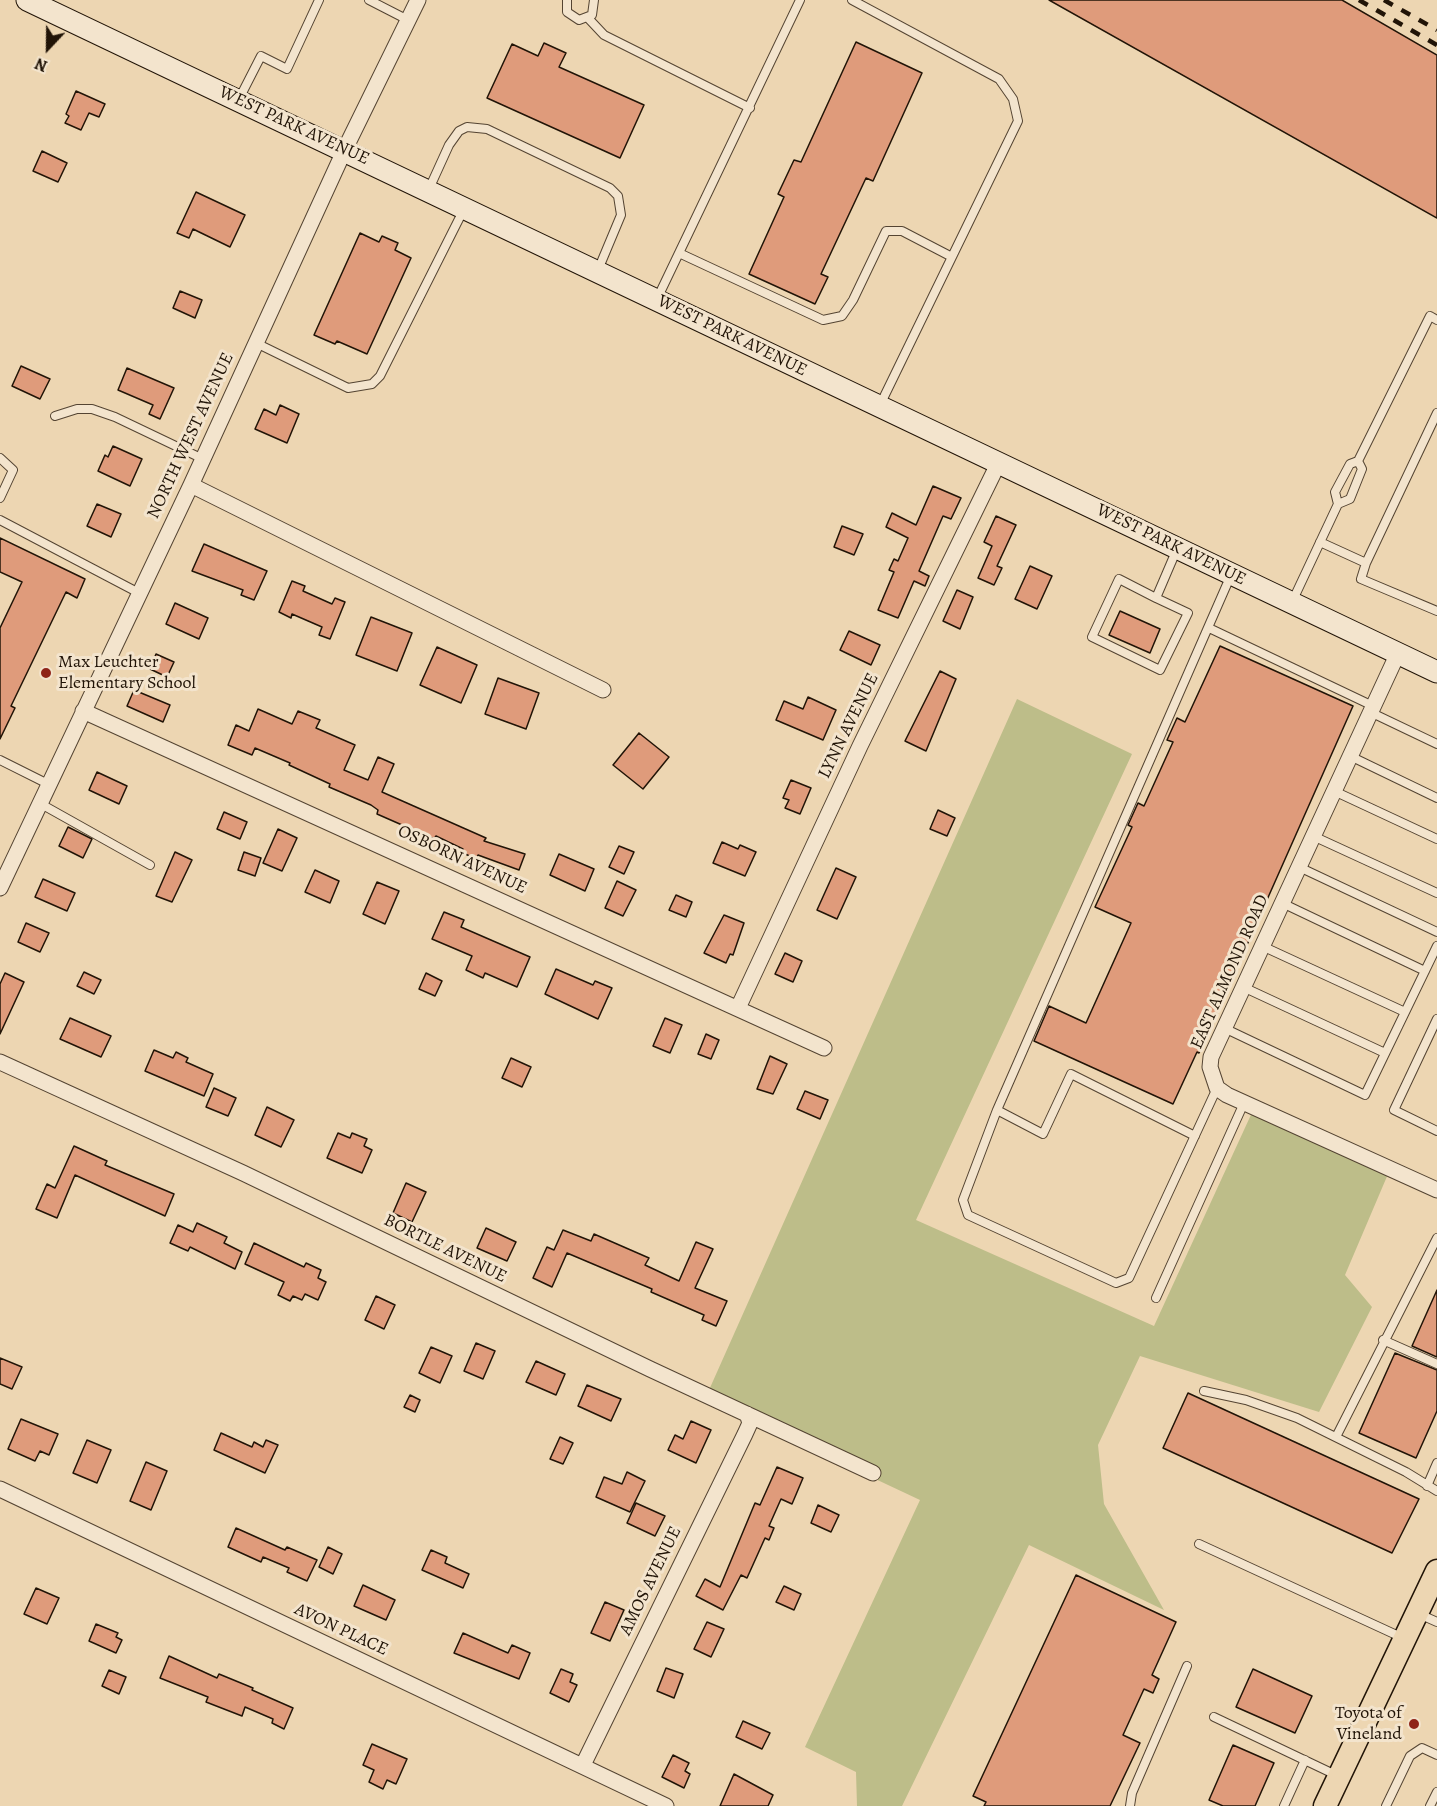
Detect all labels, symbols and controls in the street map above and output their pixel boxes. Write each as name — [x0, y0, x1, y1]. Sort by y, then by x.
north arrow — [18, 18, 78, 78]
text: N — [32, 52, 51, 77]
street label: WEST PARK AVENUE — [215, 82, 373, 170]
street label: WEST PARK AVENUE — [654, 290, 810, 382]
street label: NORTH WEST AVENUE — [143, 349, 239, 523]
street label: WEST PARK AVENUE — [1093, 499, 1249, 591]
place label: Max Leuchter Elementary School — [58, 652, 196, 694]
marker: Max Leuchter Elementary School — [39, 666, 53, 680]
street label: LYNN AVENUE — [814, 670, 884, 782]
street label: OSBORN AVENUE — [394, 821, 530, 899]
street label: EAST ALMOND ROAD — [1186, 891, 1274, 1053]
street label: BORTLE AVENUE — [380, 1210, 510, 1288]
street label: AMOS AVENUE — [615, 1523, 687, 1639]
street label: AVON PLACE — [291, 1599, 391, 1661]
place label: Toyota of Vineland — [1335, 1703, 1402, 1746]
marker: Toyota of Vineland — [1407, 1717, 1421, 1731]

